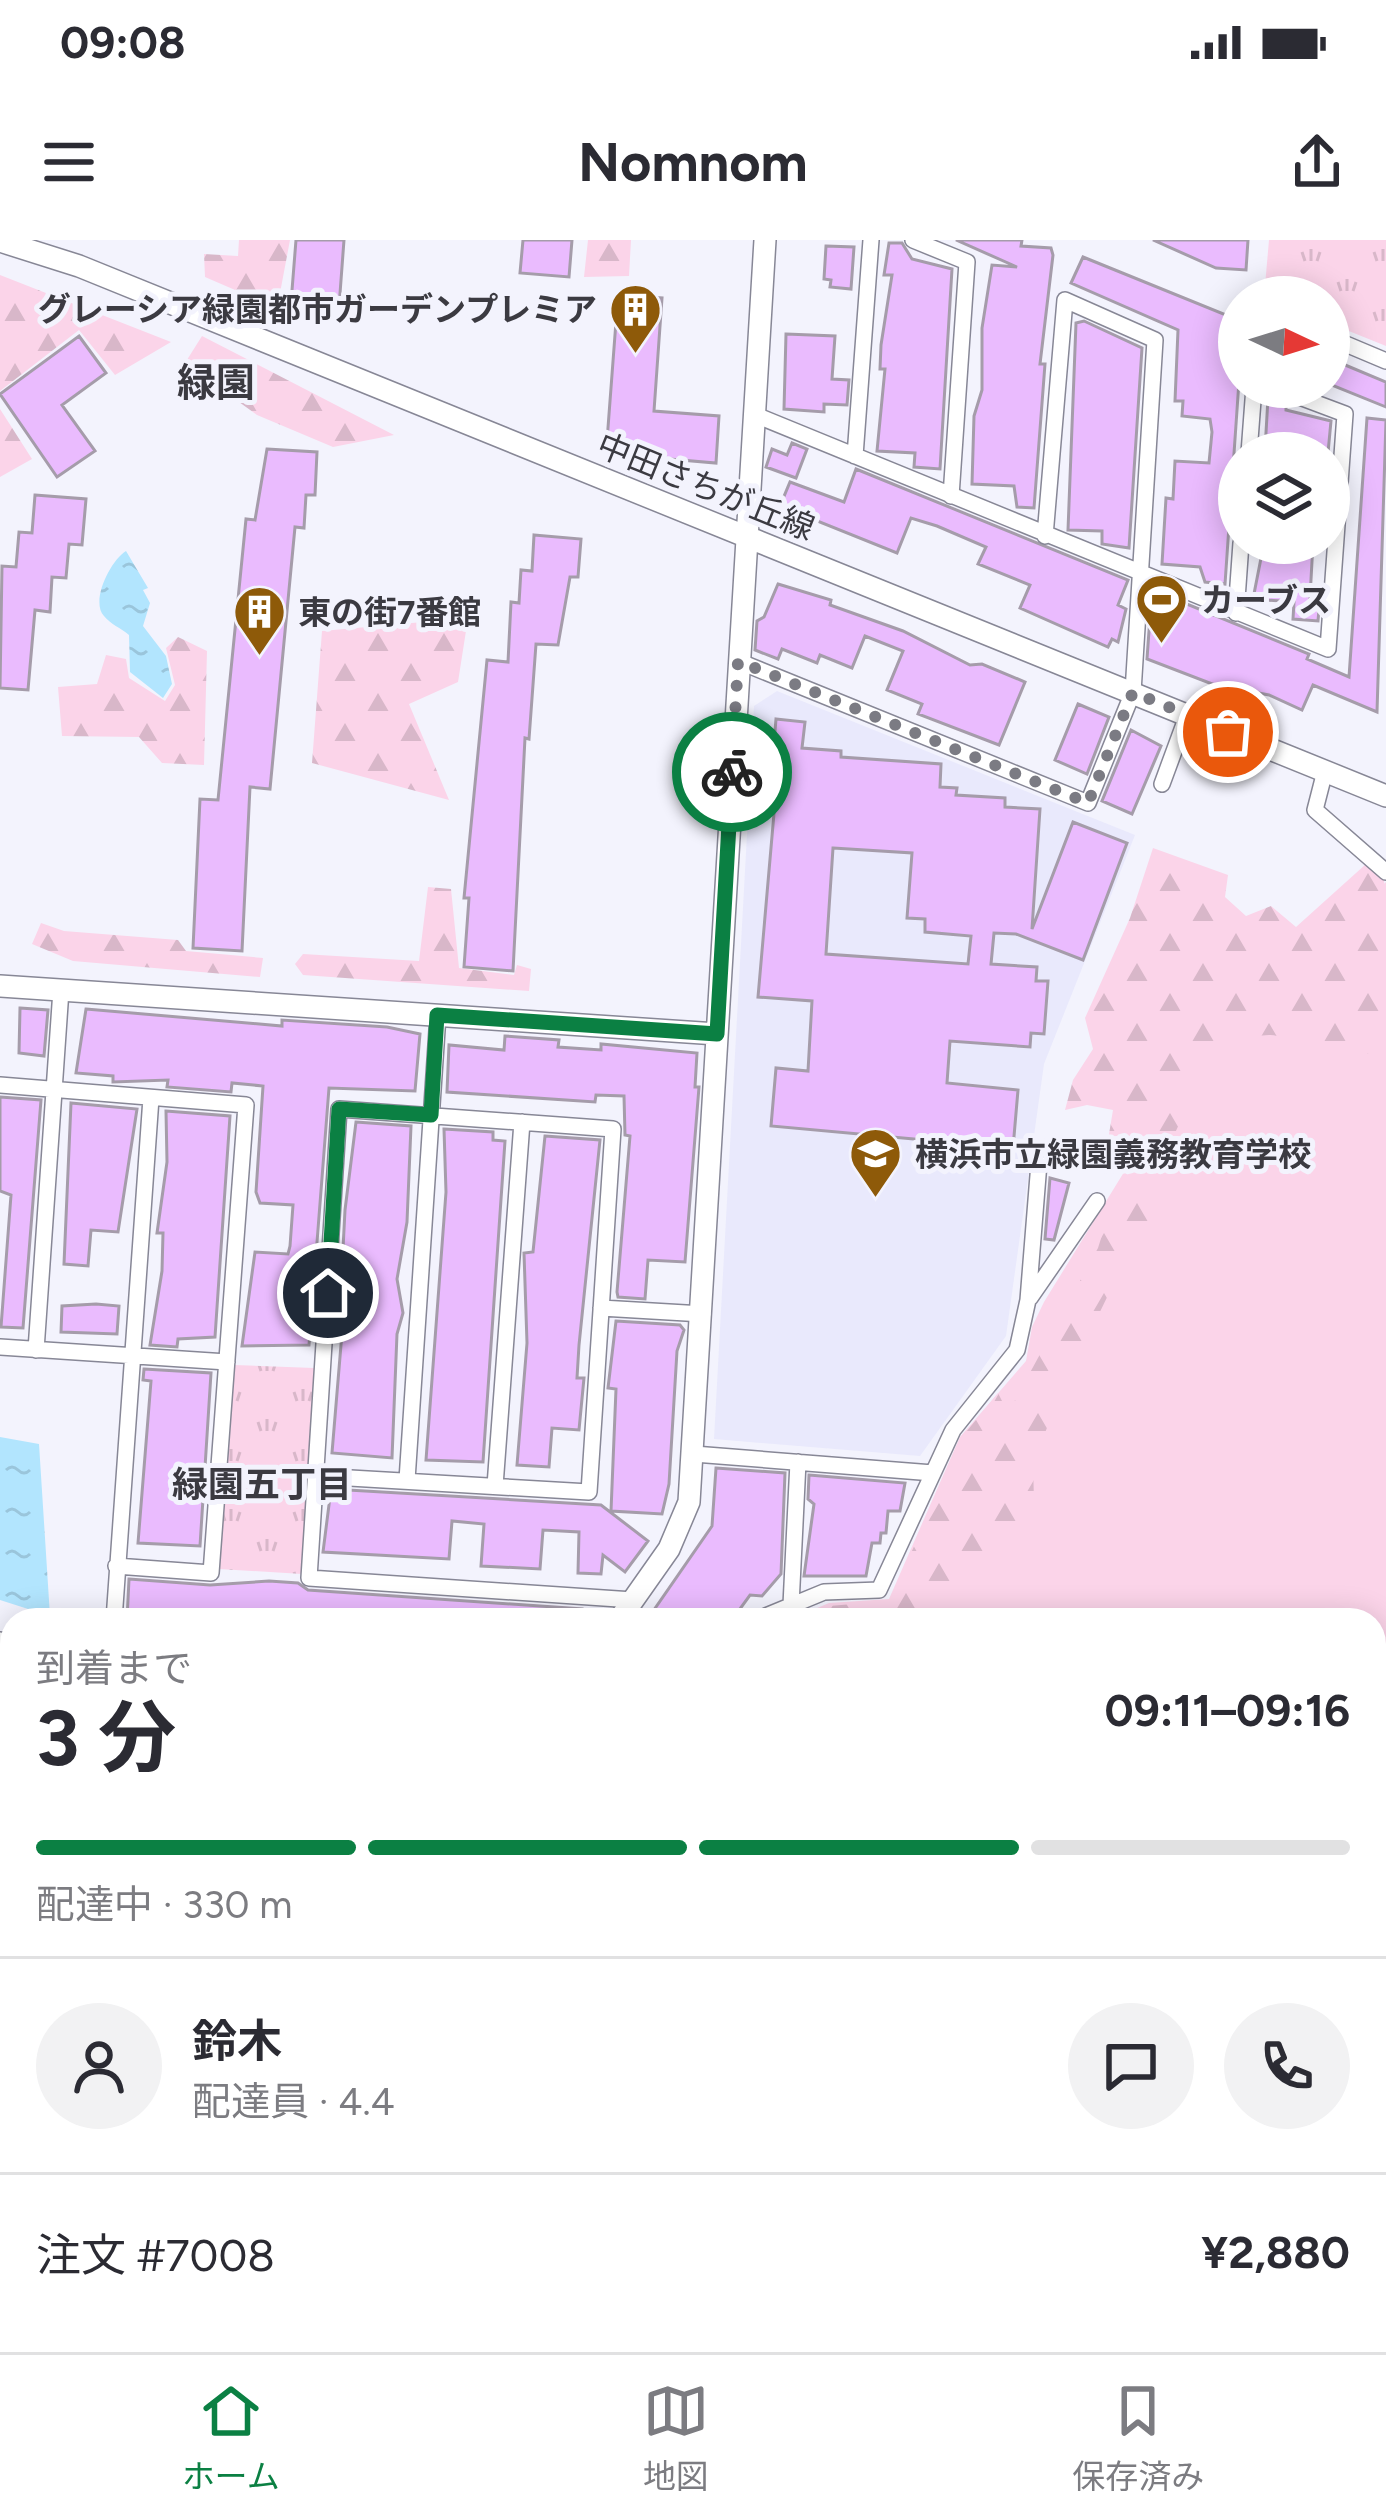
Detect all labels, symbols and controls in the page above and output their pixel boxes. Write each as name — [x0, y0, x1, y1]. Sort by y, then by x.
text: 09:08 — [60, 15, 186, 69]
icon: menu — [36, 129, 102, 195]
icon: share — [1284, 129, 1350, 195]
text: Nomnom — [578, 130, 808, 195]
north arrow — [1218, 276, 1350, 408]
map controls — [1218, 276, 1350, 564]
building icon: グレーシア緑園都市ガーデンプレミア — [608, 281, 664, 355]
place label: グレーシア緑園都市ガーデンプレミア — [38, 290, 597, 329]
district label: 緑園 — [177, 359, 255, 406]
street label: 中田さちが丘線 — [591, 425, 820, 548]
button: layers — [1218, 432, 1350, 564]
sports icon: カーブス — [1134, 572, 1190, 646]
place label: カーブス — [1201, 581, 1331, 620]
building icon: 東の街7番館 — [231, 584, 287, 658]
place label: 東の街7番館 — [298, 593, 481, 632]
pin — [1177, 681, 1279, 783]
icon: bag — [1195, 699, 1261, 765]
courier — [672, 712, 792, 832]
icon: bike — [699, 739, 765, 805]
school or university icon: 横浜市立緑園義務教育学校 — [848, 1126, 904, 1200]
place label: 横浜市立緑園義務教育学校 — [915, 1135, 1311, 1174]
pin — [277, 1242, 379, 1344]
icon: home — [295, 1260, 361, 1326]
district label: 緑園五丁目 — [172, 1463, 352, 1506]
text: 到着まで — [36, 1645, 192, 1692]
text: 09:11–09:16 — [1105, 1683, 1350, 1737]
text: 3 分 — [36, 1691, 176, 1785]
text: 配達中 · 330 m — [36, 1881, 292, 1928]
button: person — [36, 2003, 162, 2129]
button: chat — [1068, 2003, 1194, 2129]
button: phone — [1224, 2003, 1350, 2129]
text: 鈴木 — [192, 2014, 282, 2068]
text: 配達員 · 4.4 — [192, 2078, 395, 2125]
text: ¥2,880 — [1201, 2225, 1350, 2279]
text: 注文 #7008 — [36, 2228, 275, 2282]
tab: ホーム — [182, 2378, 280, 2498]
tab: 地図 — [643, 2378, 709, 2498]
tab: 保存済み — [1072, 2378, 1204, 2498]

